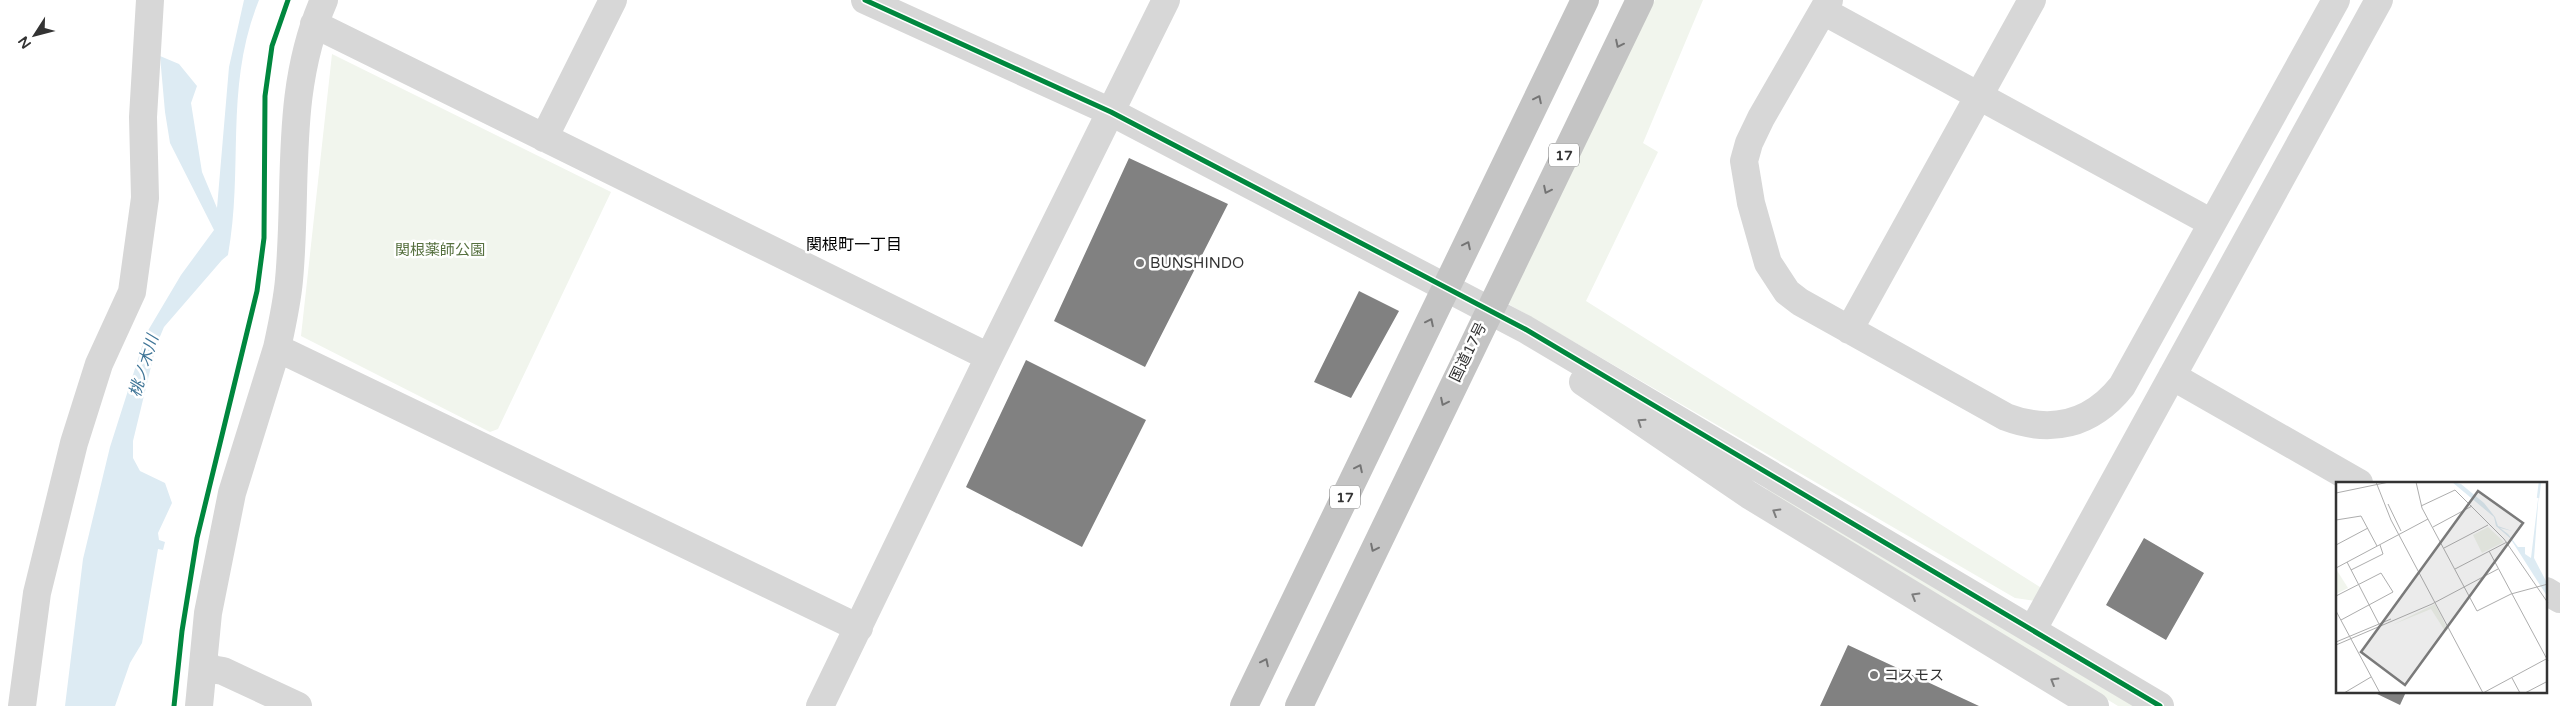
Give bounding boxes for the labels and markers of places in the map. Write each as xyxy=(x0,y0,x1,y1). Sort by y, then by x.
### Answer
place label: BUNSHINDO xyxy=(1150,254,1244,272)
marker: BUNSHINDO xyxy=(1134,257,1146,269)
place label: コスモス xyxy=(1884,666,1944,684)
marker: コスモス xyxy=(1868,669,1880,681)

